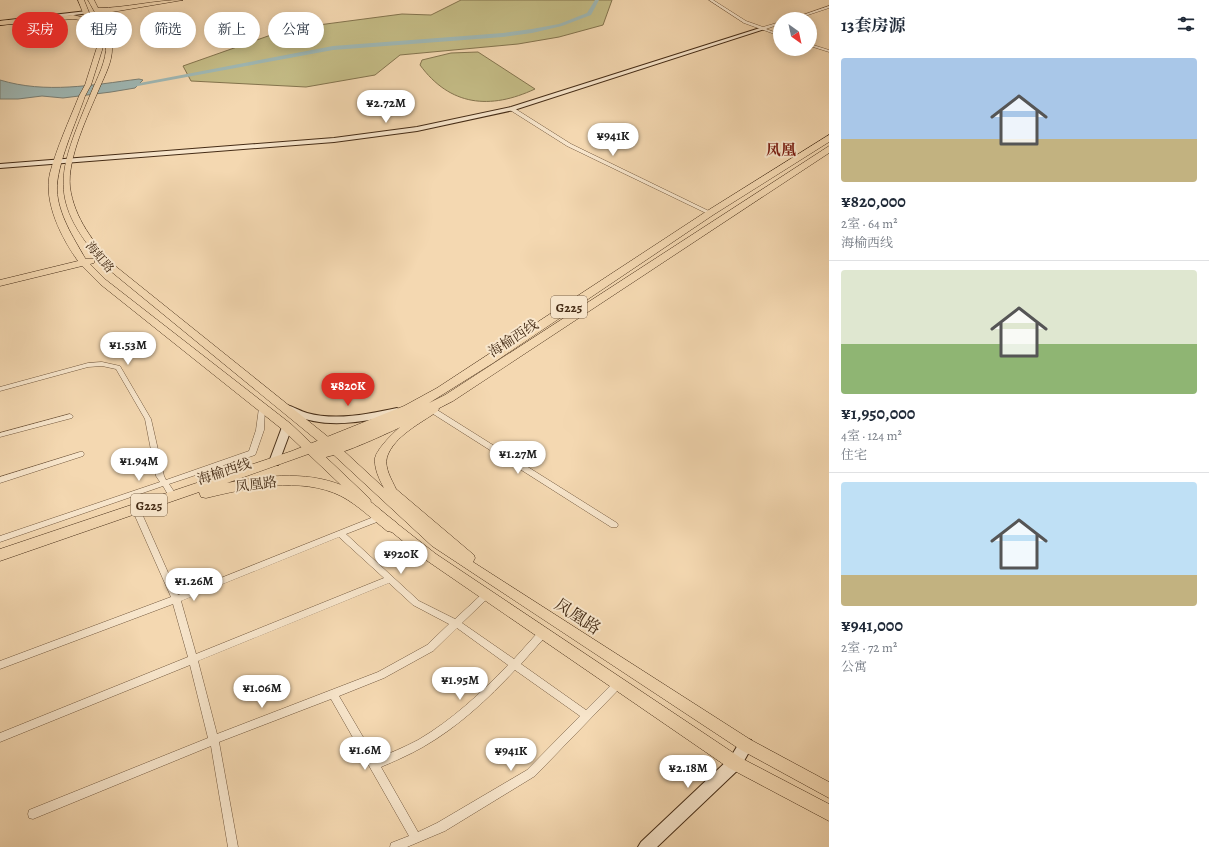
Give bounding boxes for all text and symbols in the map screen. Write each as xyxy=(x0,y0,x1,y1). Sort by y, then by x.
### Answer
chip: 买房 xyxy=(12,12,68,48)
chip: 租房 xyxy=(76,12,132,48)
chip: 筛选 xyxy=(140,12,196,48)
chip: 新上 xyxy=(204,12,260,48)
chip: 公寓 xyxy=(268,12,324,48)
north arrow xyxy=(773,12,817,56)
map controls xyxy=(773,12,817,56)
icon: filters xyxy=(1175,13,1197,35)
text: 13套房源 xyxy=(841,14,905,37)
icon: home xyxy=(983,84,1055,156)
pin: ¥2.72M xyxy=(353,90,419,124)
text: ¥2.72M xyxy=(366,94,406,111)
pin: ¥941K xyxy=(585,123,641,157)
text: ¥941K xyxy=(597,127,629,144)
district label: 凤凰 xyxy=(766,140,796,160)
text: ¥820,000 xyxy=(841,190,906,213)
text: 2室 · 64 m² xyxy=(841,215,897,232)
text: 海榆西线 xyxy=(841,234,893,251)
street label: 海虹路 xyxy=(82,238,118,276)
road number: G225 xyxy=(551,296,587,318)
icon: home xyxy=(983,296,1055,368)
street label: 海榆西线 xyxy=(485,315,542,362)
pin: ¥1.53M xyxy=(95,332,161,366)
text: ¥1.53M xyxy=(109,336,147,353)
pin: ¥820K xyxy=(320,373,376,407)
text: ¥820K xyxy=(330,377,366,394)
text: ¥1,950,000 xyxy=(841,402,915,425)
text: 4室 · 124 m² xyxy=(841,427,902,444)
pin: ¥1.27M xyxy=(485,441,551,475)
text: ¥1.27M xyxy=(499,445,537,462)
text: 住宅 xyxy=(841,446,867,463)
pin: ¥1.94M xyxy=(106,448,172,482)
text: ¥1.94M xyxy=(120,452,158,469)
street label: 海榆西线 xyxy=(195,454,254,489)
street label: 凤凰路 xyxy=(234,473,278,496)
road number: G225 xyxy=(131,494,167,516)
icon: home xyxy=(983,508,1055,580)
pin: ¥920K xyxy=(373,541,429,575)
text: ¥920K xyxy=(384,545,418,562)
pin: ¥1.26M xyxy=(161,568,227,602)
text: ¥1.26M xyxy=(175,572,213,589)
street label: 凤凰路 xyxy=(550,593,605,640)
text: ¥941,000 xyxy=(841,614,903,637)
text: 2室 · 72 m² xyxy=(841,639,897,656)
text: 公寓 xyxy=(841,658,867,675)
pin: ¥1.95M xyxy=(427,667,493,701)
text: ¥1.95M xyxy=(441,671,479,688)
pin: ¥1.06M xyxy=(229,675,295,709)
text: ¥1.06M xyxy=(242,679,282,696)
pin: ¥1.6M xyxy=(337,737,393,771)
pin: ¥941K xyxy=(483,738,539,772)
text: ¥1.6M xyxy=(349,741,381,758)
text: ¥941K xyxy=(495,742,527,759)
pin: ¥2.18M xyxy=(655,755,721,789)
text: ¥2.18M xyxy=(668,759,708,776)

